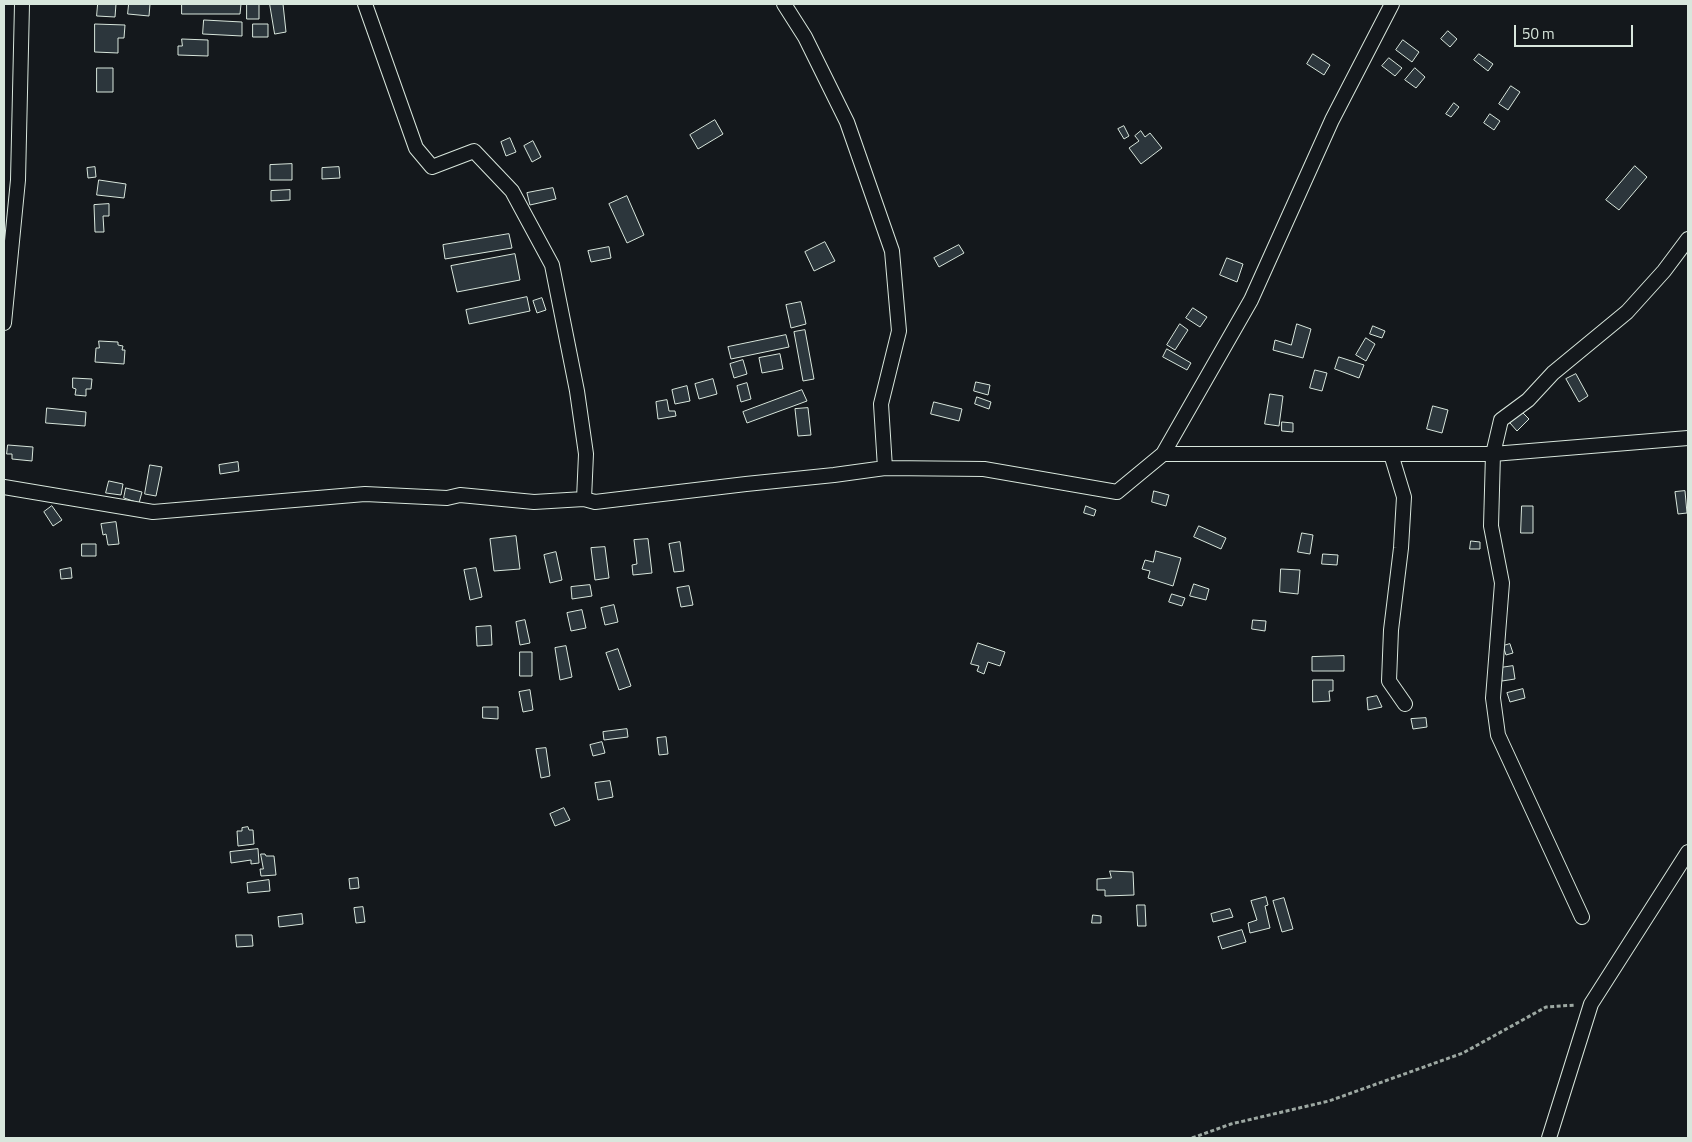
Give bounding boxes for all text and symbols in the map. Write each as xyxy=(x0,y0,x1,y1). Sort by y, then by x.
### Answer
scale bar xyxy=(1517,15,1636,47)
text: 50 m xyxy=(1522,22,1555,45)

